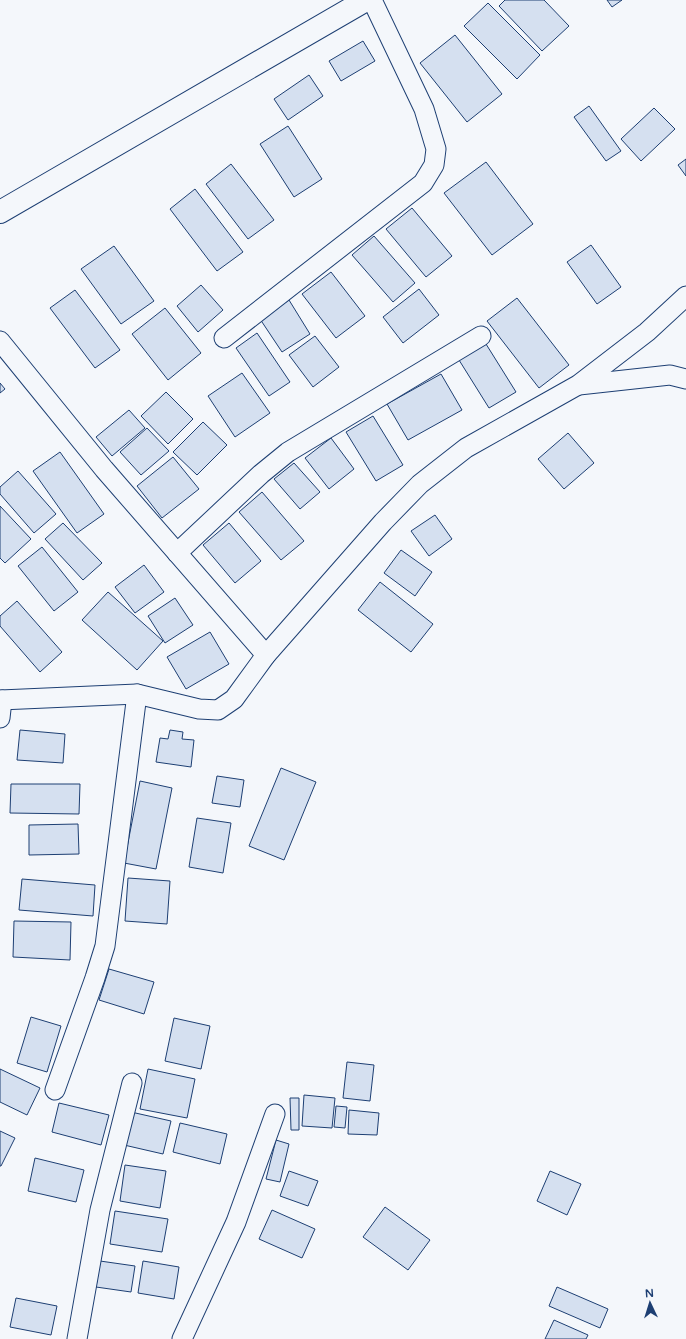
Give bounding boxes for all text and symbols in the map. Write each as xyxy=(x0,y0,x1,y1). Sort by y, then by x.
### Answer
north arrow xyxy=(630,1283,670,1323)
text: N xyxy=(644,1287,654,1300)

